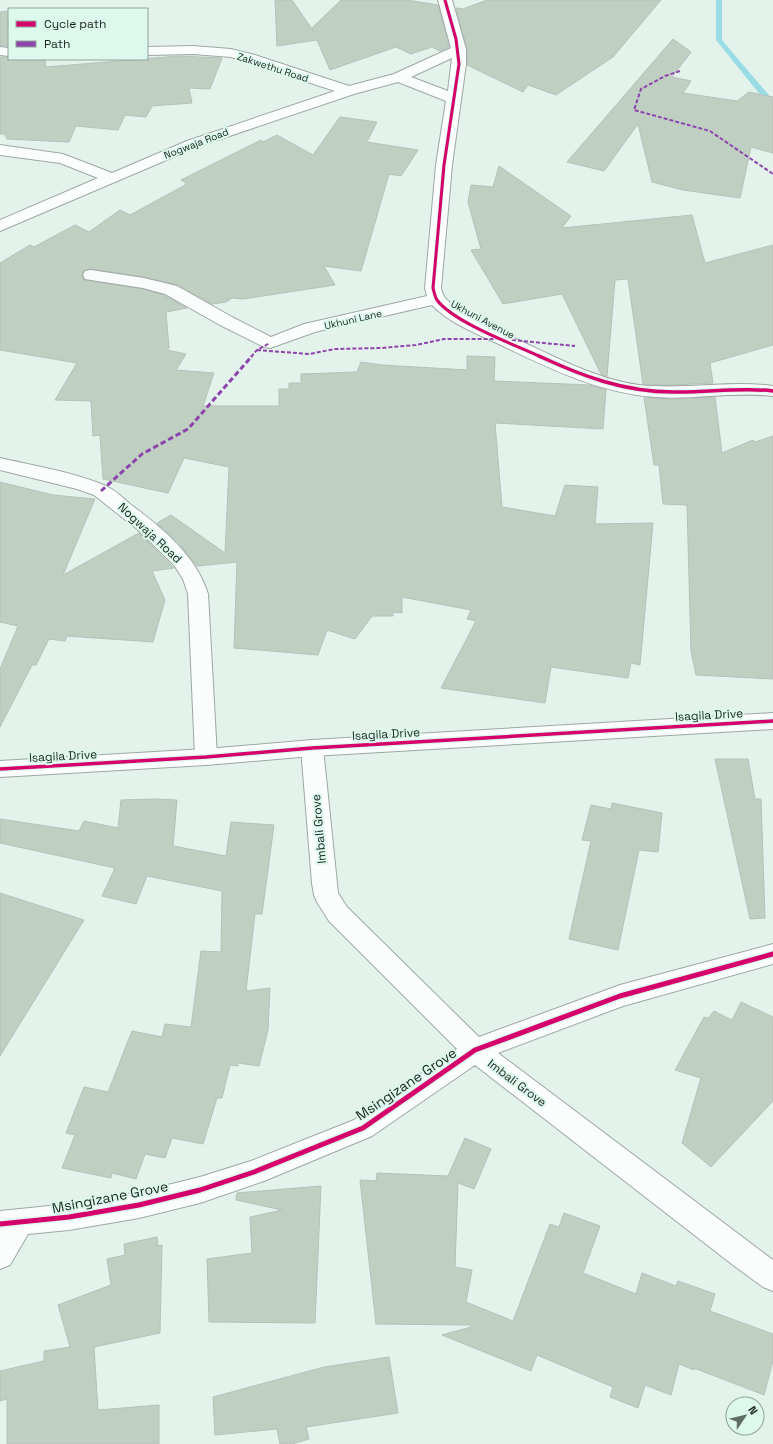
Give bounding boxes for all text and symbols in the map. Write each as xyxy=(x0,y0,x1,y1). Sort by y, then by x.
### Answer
legend xyxy=(8,8,148,60)
text: Cycle path xyxy=(44,16,106,32)
text: Path xyxy=(44,36,70,52)
street label: Zakwethu Road xyxy=(235,50,310,85)
street label: Nogwaja Road xyxy=(162,125,230,162)
street label: Ukhuni Avenue xyxy=(449,297,517,342)
street label: Ukhuni Lane xyxy=(323,307,383,332)
street label: Nogwaja Road xyxy=(115,499,185,567)
street label: Isagila Drive xyxy=(674,705,744,725)
street label: Isagila Drive xyxy=(351,724,421,744)
street label: Isagila Drive xyxy=(28,746,98,766)
street label: Imbali Grove xyxy=(308,794,330,864)
street label: Msingizane Grove xyxy=(352,1044,460,1124)
street label: Imbali Grove xyxy=(484,1056,550,1110)
street label: Msingizane Grove xyxy=(50,1177,170,1217)
north arrow xyxy=(725,1396,765,1436)
text: N xyxy=(745,1403,761,1417)

